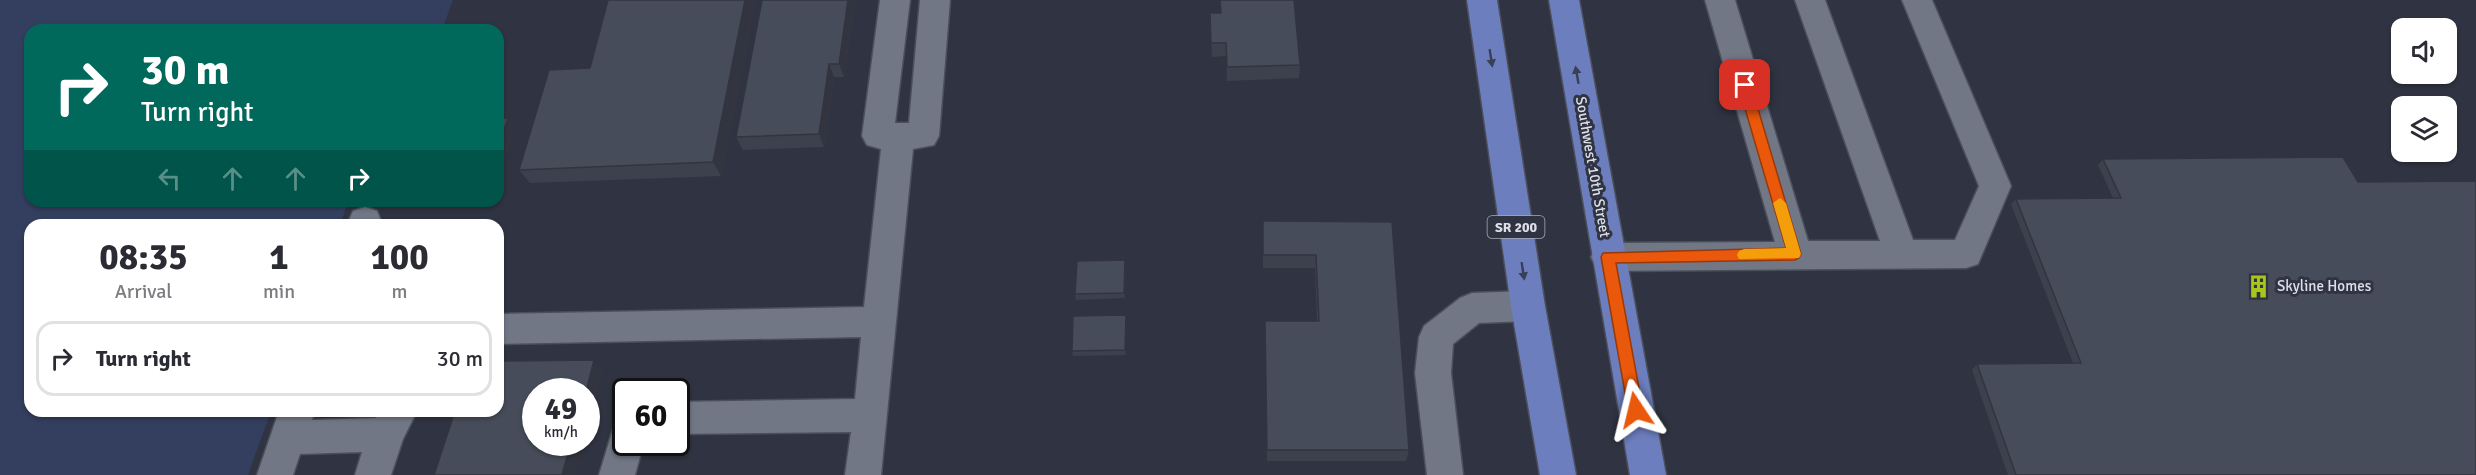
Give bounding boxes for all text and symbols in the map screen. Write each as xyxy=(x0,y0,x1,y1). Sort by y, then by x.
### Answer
map controls xyxy=(2391,18,2457,162)
button: sound xyxy=(2391,18,2457,84)
text: 30 m xyxy=(141,45,230,96)
icon: right xyxy=(42,48,120,126)
one-way arrow xyxy=(1486,48,1495,67)
pin xyxy=(1719,59,1770,110)
one-way arrow xyxy=(1572,66,1581,85)
icon: arrive xyxy=(1728,68,1761,101)
street label: Southwest 10th Street xyxy=(1572,95,1614,239)
text: Turn right xyxy=(141,96,254,129)
button: layers xyxy=(2391,96,2457,162)
icon: left xyxy=(153,162,186,195)
icon: ahead xyxy=(216,162,249,195)
icon: ahead xyxy=(279,162,312,195)
icon: right xyxy=(342,162,375,195)
road number: SR 200 xyxy=(1488,216,1544,238)
text: 08:35 xyxy=(99,235,188,280)
text: 1 xyxy=(269,235,289,280)
text: 100 xyxy=(370,235,429,280)
one-way arrow xyxy=(1519,262,1528,281)
building icon: Skyline Homes xyxy=(2246,273,2272,299)
place label: Skyline Homes xyxy=(2277,277,2372,295)
text: Arrival xyxy=(115,279,172,304)
text: min xyxy=(263,279,295,304)
text: m xyxy=(392,279,408,304)
icon: right xyxy=(45,342,78,375)
text: Turn right xyxy=(96,345,191,372)
text: 30 m xyxy=(437,345,483,372)
speed limit sign: 60 xyxy=(612,378,690,456)
position arrow xyxy=(1604,378,1668,442)
text: 49 xyxy=(545,391,577,428)
text: km/h xyxy=(544,423,578,441)

